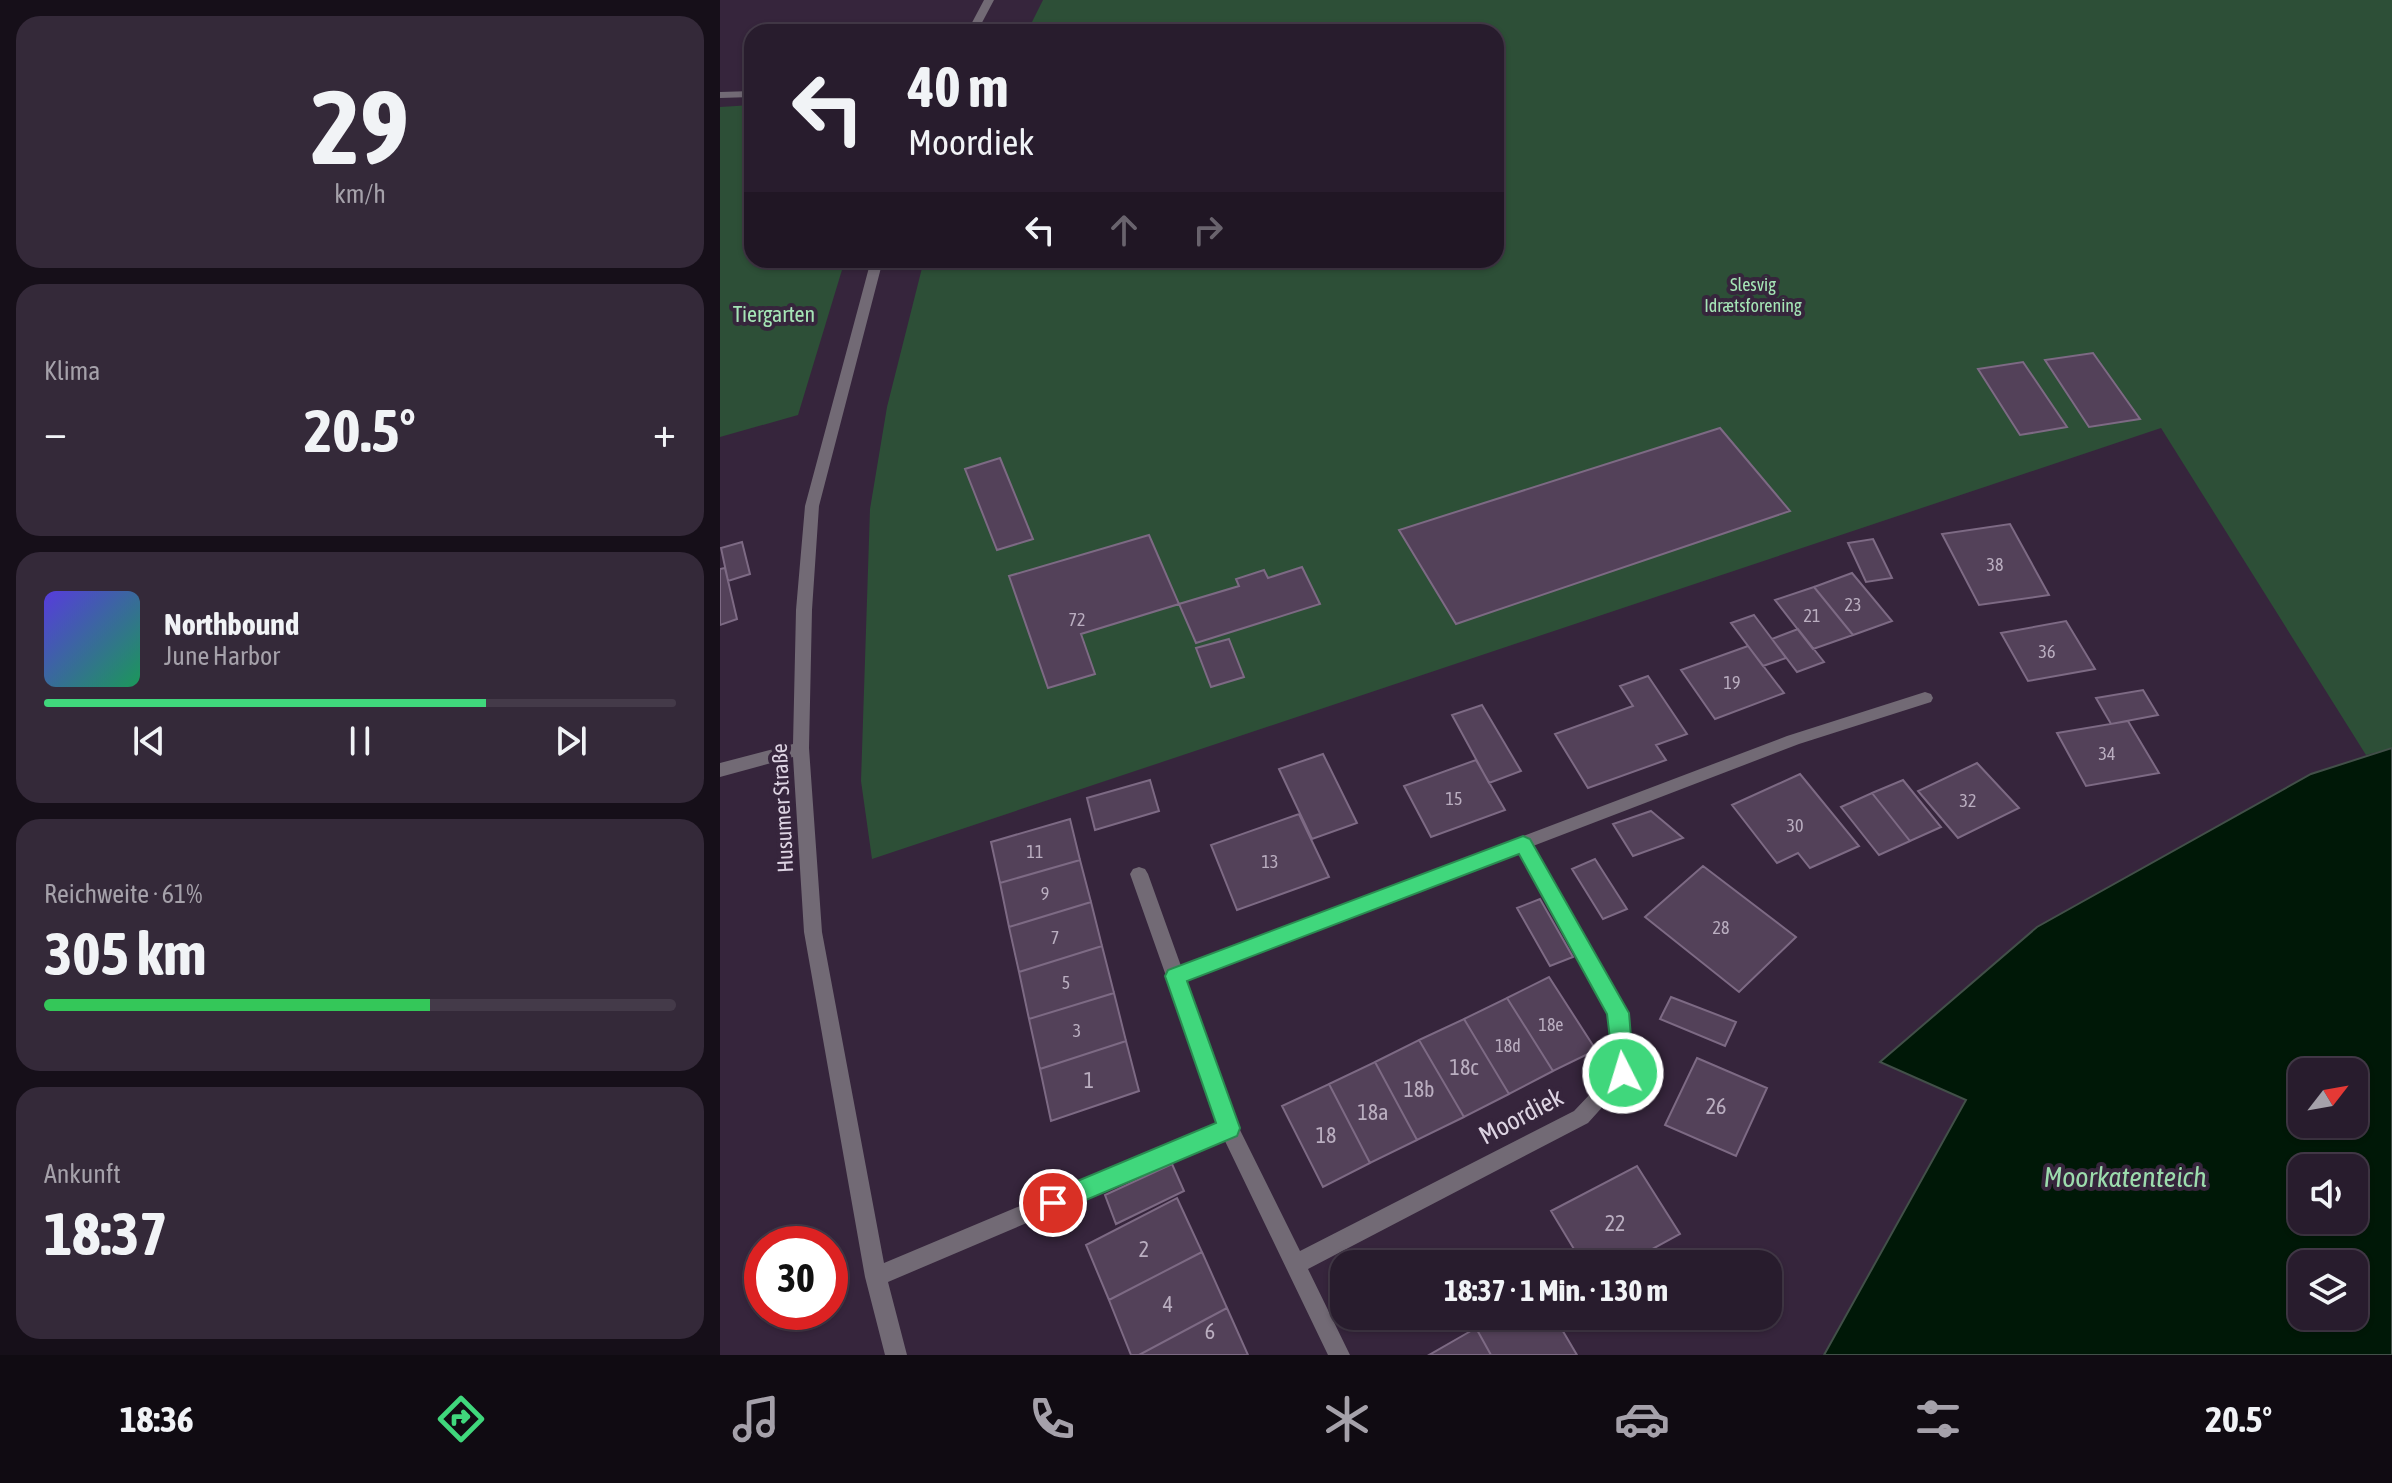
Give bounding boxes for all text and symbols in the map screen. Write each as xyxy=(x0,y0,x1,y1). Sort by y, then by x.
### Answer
text: 40 m xyxy=(908,55,1009,119)
icon: left xyxy=(776,56,880,160)
text: 29 xyxy=(311,67,409,186)
text: Moordiek xyxy=(908,121,1034,163)
text: km/h xyxy=(334,179,386,209)
icon: left xyxy=(1018,208,1062,252)
icon: ahead xyxy=(1102,208,1146,252)
icon: right xyxy=(1186,208,1230,252)
park label: Slesvig Idrætsforening xyxy=(1704,274,1802,316)
park label: Tiergarten xyxy=(733,301,815,327)
text: Klima xyxy=(44,356,100,386)
text: 20.5° xyxy=(304,396,416,465)
text: − xyxy=(44,406,67,456)
text: + xyxy=(653,406,676,456)
house number: 38 xyxy=(1987,554,2003,575)
house number: 23 xyxy=(1845,594,1861,615)
house number: 21 xyxy=(1804,605,1820,626)
text: Northbound xyxy=(164,607,299,641)
house number: 72 xyxy=(1069,609,1085,630)
text: June Harbor xyxy=(164,641,280,671)
house number: 36 xyxy=(2039,641,2055,662)
house number: 19 xyxy=(1724,672,1740,693)
icon: previous xyxy=(127,719,171,763)
icon: pause xyxy=(338,719,382,763)
icon: next xyxy=(549,719,593,763)
street label: Husumer Straße xyxy=(766,743,798,873)
house number: 34 xyxy=(2099,743,2115,764)
house number: 15 xyxy=(1446,788,1462,809)
house number: 32 xyxy=(1960,790,1976,811)
house number: 30 xyxy=(1787,815,1803,836)
house number: 11 xyxy=(1027,841,1043,862)
house number: 13 xyxy=(1262,851,1278,872)
text: Reichweite · 61% xyxy=(44,879,202,909)
house number: 9 xyxy=(1041,883,1049,904)
house number: 28 xyxy=(1713,917,1729,938)
text: 305 km xyxy=(44,919,206,988)
house number: 7 xyxy=(1051,927,1059,948)
house number: 5 xyxy=(1062,972,1070,993)
house number: 18e xyxy=(1538,1014,1564,1035)
house number: 3 xyxy=(1073,1020,1081,1041)
position arrow xyxy=(1581,1031,1665,1115)
house number: 18d xyxy=(1495,1035,1521,1056)
house number: 18c xyxy=(1450,1054,1479,1080)
north arrow xyxy=(2288,1058,2368,1138)
map controls xyxy=(2288,1058,2368,1330)
house number: 1 xyxy=(1084,1067,1094,1093)
house number: 18b xyxy=(1403,1076,1435,1102)
street label: Moordiek xyxy=(1474,1081,1568,1151)
house number: 26 xyxy=(1706,1093,1726,1119)
house number: 18a xyxy=(1358,1099,1388,1125)
house number: 18 xyxy=(1316,1122,1336,1148)
button: sound xyxy=(2288,1154,2368,1234)
text: Ankunft xyxy=(44,1159,121,1189)
water label: Moorkatenteich xyxy=(2043,1161,2207,1193)
pin xyxy=(1019,1169,1087,1237)
icon: arrive xyxy=(1031,1181,1075,1225)
text: 18:37 xyxy=(44,1199,167,1268)
house number: 22 xyxy=(1605,1210,1625,1236)
speed limit sign: 30 xyxy=(744,1226,848,1330)
house number: 2 xyxy=(1139,1236,1149,1262)
button: layers xyxy=(2288,1250,2368,1330)
text: 18:37 · 1 Min. · 130 m xyxy=(1444,1273,1668,1307)
house number: 4 xyxy=(1163,1291,1173,1317)
house number: 6 xyxy=(1205,1318,1215,1344)
icon: directions xyxy=(433,1391,489,1447)
icon: music xyxy=(728,1391,784,1447)
icon: phone xyxy=(1024,1391,1080,1447)
icon: climate xyxy=(1319,1391,1375,1447)
icon: car xyxy=(1614,1391,1670,1447)
icon: filters xyxy=(1910,1391,1966,1447)
text: 18:36 xyxy=(120,1398,194,1440)
text: 20.5° xyxy=(2205,1398,2272,1440)

